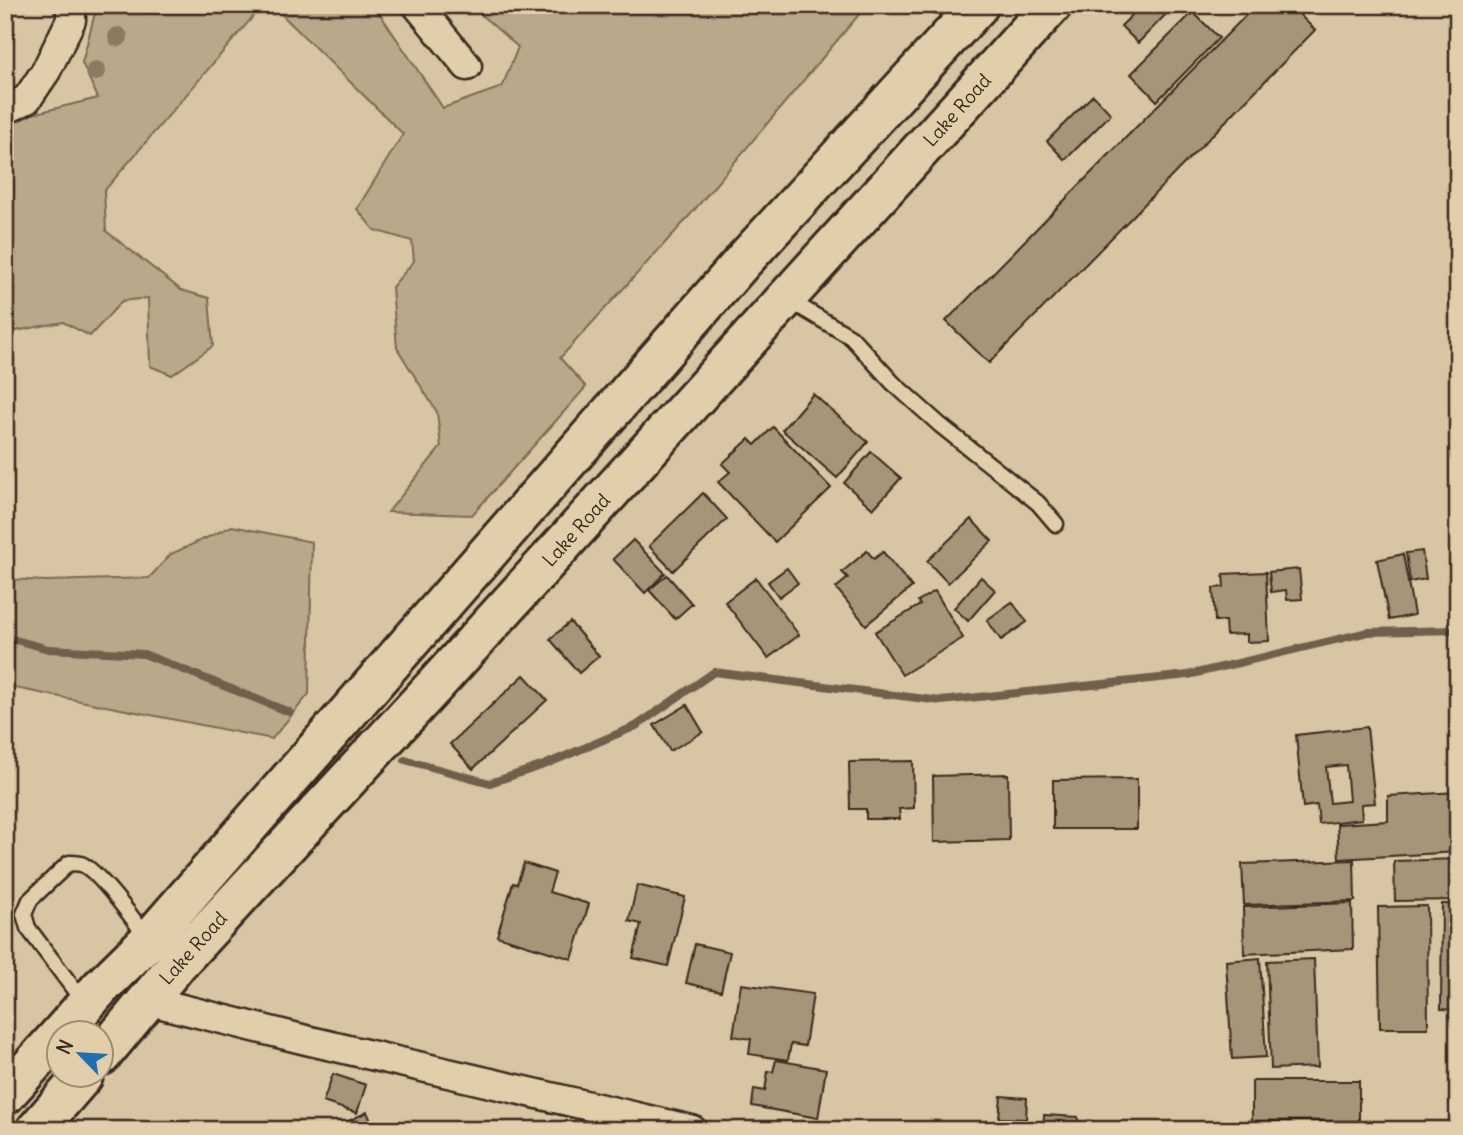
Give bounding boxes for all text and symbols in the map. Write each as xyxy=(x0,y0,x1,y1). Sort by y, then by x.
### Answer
street label: Lake Road xyxy=(918,69,996,151)
street label: Lake Road xyxy=(537,489,615,571)
street label: Lake Road xyxy=(154,907,232,989)
north arrow xyxy=(46,1020,116,1090)
text: N xyxy=(51,1036,78,1058)

